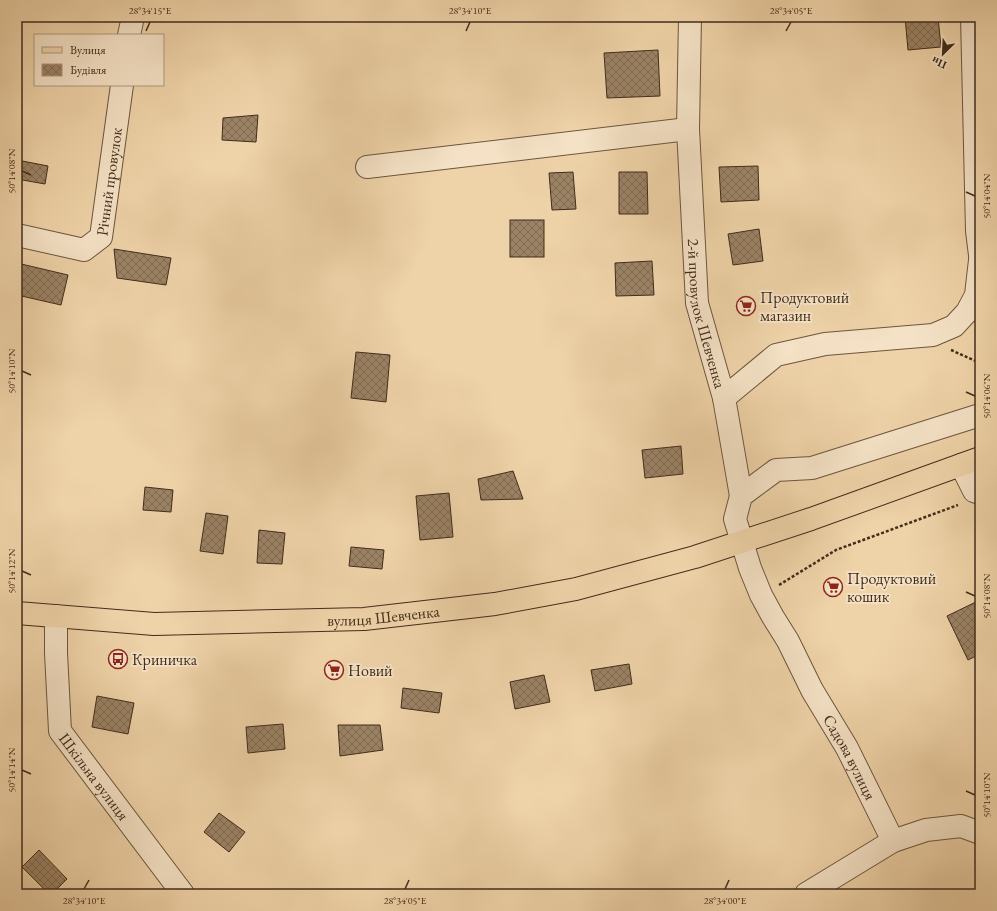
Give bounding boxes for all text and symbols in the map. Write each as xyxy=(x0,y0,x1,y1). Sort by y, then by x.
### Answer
text: 28°34'15"E xyxy=(129,4,172,17)
text: 28°34'10"E xyxy=(449,4,492,17)
text: 28°34'05"E xyxy=(770,4,813,17)
legend xyxy=(34,34,164,86)
north arrow xyxy=(923,34,963,74)
text: Вулиця xyxy=(70,42,106,58)
text: Пн xyxy=(929,53,949,73)
text: Будівля xyxy=(70,62,107,78)
street label: Річний провулок xyxy=(91,126,127,237)
text: 50°14'08"N xyxy=(5,148,18,193)
text: 50°14'04"N xyxy=(980,173,993,218)
street label: 2-й провулок Шевченка xyxy=(683,238,731,391)
place label: Продуктовий магазин xyxy=(760,287,850,326)
supermarket icon: Продуктовий магазин xyxy=(735,295,757,317)
text: 50°14'10"N xyxy=(5,348,18,393)
text: 50°14'06"N xyxy=(980,373,993,418)
text: 50°14'12"N xyxy=(5,548,18,593)
place label: Продуктовий кошик xyxy=(847,568,937,607)
text: 50°14'08"N xyxy=(980,573,993,618)
supermarket icon: Продуктовий кошик xyxy=(822,576,844,598)
street label: вулиця Шевченка xyxy=(327,600,441,631)
bus stop icon: Криничка xyxy=(107,648,129,670)
place label: Криничка xyxy=(132,649,198,670)
supermarket icon: Новий xyxy=(323,659,345,681)
place label: Новий xyxy=(348,660,393,681)
street label: Садова вулиця xyxy=(818,711,881,803)
street label: Шкільна вулиця xyxy=(54,729,134,825)
text: 50°14'14"N xyxy=(5,747,18,792)
text: 50°14'10"N xyxy=(980,772,993,817)
text: 28°34'10"E xyxy=(63,894,106,907)
text: 28°34'05"E xyxy=(384,894,427,907)
text: 28°34'00"E xyxy=(704,894,747,907)

